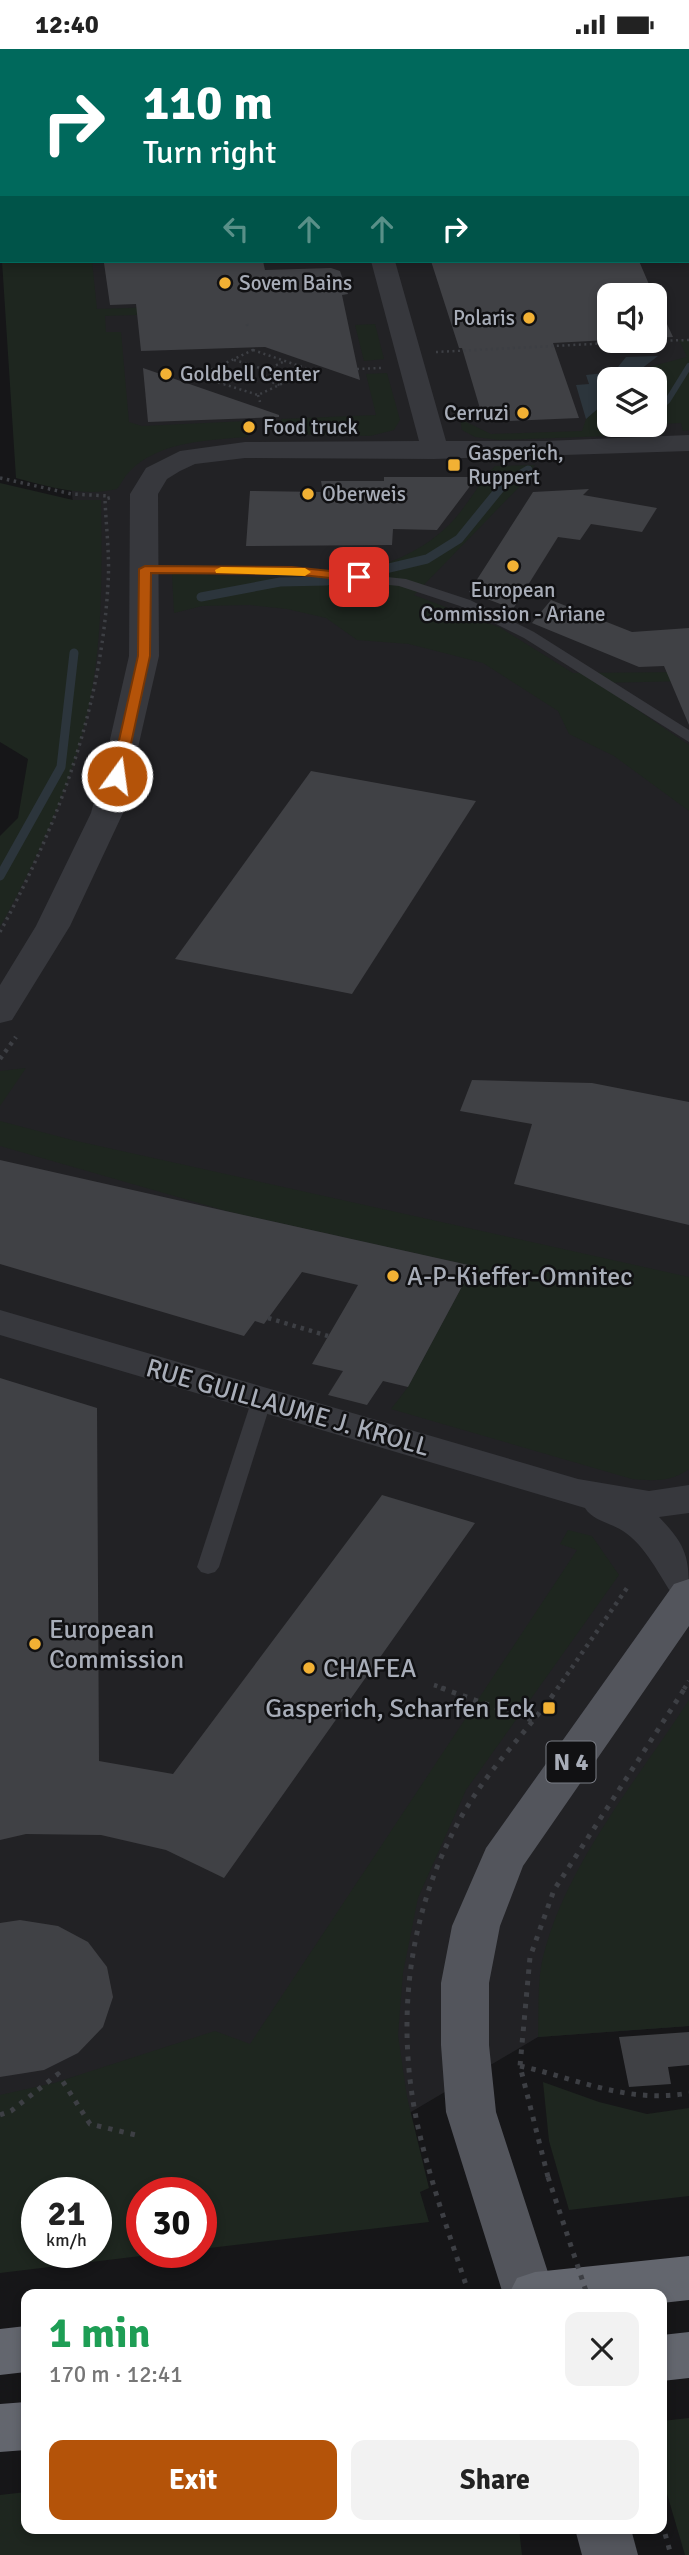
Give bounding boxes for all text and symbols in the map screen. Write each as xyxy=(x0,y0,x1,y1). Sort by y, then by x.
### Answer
text: 12:40 xyxy=(35,9,99,41)
text: 110 m xyxy=(143,73,273,133)
icon: right xyxy=(28,77,119,168)
text: Turn right xyxy=(143,133,276,172)
icon: left xyxy=(217,210,255,248)
icon: ahead xyxy=(290,210,328,248)
icon: ahead xyxy=(363,210,401,248)
icon: right xyxy=(436,210,474,248)
place label: Sovem Bains xyxy=(239,270,352,296)
marker: Sovem Bains xyxy=(217,275,233,291)
map controls xyxy=(597,283,667,437)
button: sound xyxy=(597,283,667,353)
place label: Polaris xyxy=(453,305,515,331)
marker: Polaris xyxy=(521,310,537,326)
place label: Goldbell Center xyxy=(180,361,320,387)
marker: Goldbell Center xyxy=(158,366,174,382)
button: layers xyxy=(597,367,667,437)
place label: Cerruzi xyxy=(444,400,509,426)
marker: Cerruzi xyxy=(515,405,531,421)
place label: Food truck xyxy=(263,414,358,440)
marker: Food truck xyxy=(241,419,257,435)
place label: Gasperich, Ruppert xyxy=(468,440,564,490)
marker: Gasperich, Ruppert xyxy=(446,457,462,473)
place label: Oberweis xyxy=(322,481,406,507)
marker: Oberweis xyxy=(300,486,316,502)
pin xyxy=(329,547,389,607)
icon: arrive xyxy=(340,558,378,596)
marker: European Commission - Ariane xyxy=(505,558,521,574)
place label: European Commission - Ariane xyxy=(421,577,605,627)
position arrow xyxy=(80,739,154,813)
place label: A-P-Kieffer-Omnitec xyxy=(407,1261,633,1293)
marker: A-P-Kieffer-Omnitec xyxy=(385,1268,401,1284)
street label: RUE GUILLAUME J. KROLL xyxy=(142,1352,433,1464)
place label: European Commission xyxy=(49,1614,184,1676)
marker: European Commission xyxy=(27,1636,43,1652)
place label: CHAFEA xyxy=(323,1653,416,1685)
marker: CHAFEA xyxy=(301,1660,317,1676)
place label: Gasperich, Scharfen Eck xyxy=(265,1693,535,1725)
marker: Gasperich, Scharfen Eck xyxy=(541,1700,557,1716)
road number: N 4 xyxy=(546,1742,596,1783)
speed limit sign: 30 xyxy=(126,2177,217,2268)
text: 21 xyxy=(48,2192,85,2235)
text: km/h xyxy=(46,2229,87,2251)
text: 1 min xyxy=(49,2308,150,2359)
button: close xyxy=(565,2312,639,2386)
text: 170 m · 12:41 xyxy=(49,2360,183,2389)
button: Exit xyxy=(49,2440,337,2520)
button: Share xyxy=(351,2440,639,2520)

